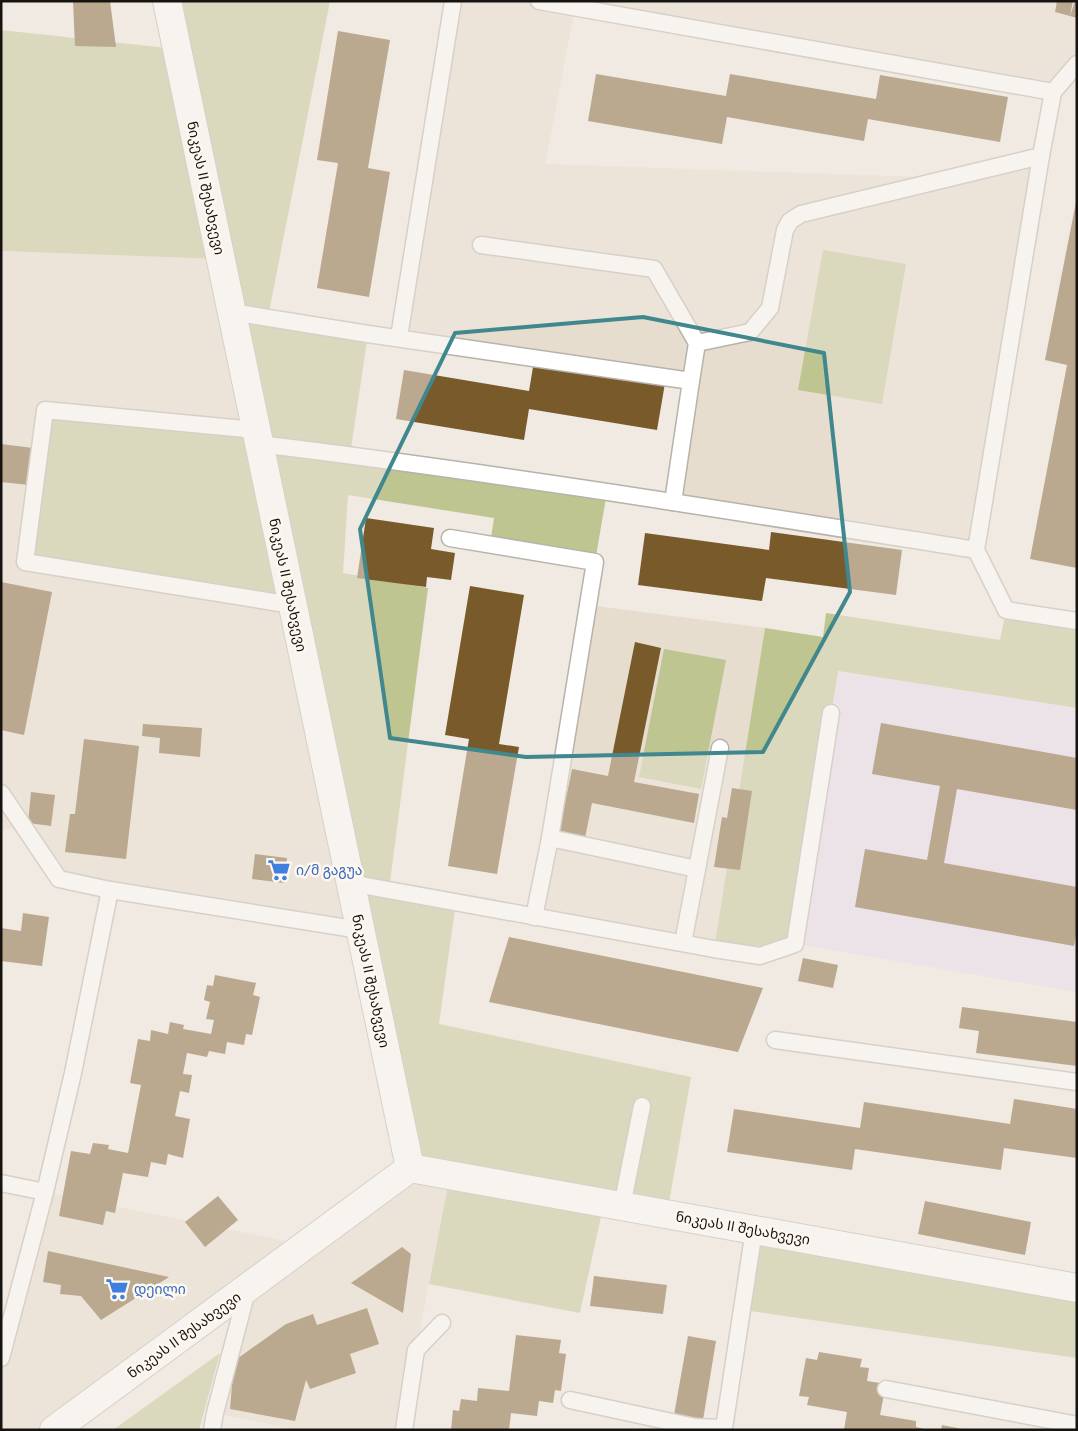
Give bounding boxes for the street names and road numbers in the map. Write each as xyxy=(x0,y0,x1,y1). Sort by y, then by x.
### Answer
street label: ნიკეას II შესახვევი xyxy=(182,120,227,257)
street label: ნიკეას II შესახვევი xyxy=(264,517,309,654)
street label: ნიკეას II შესახვევი xyxy=(347,913,392,1050)
street label: ნიკეას II შესახვევი xyxy=(674,1209,811,1250)
street label: ნიკეას II შესახვევი xyxy=(125,1289,245,1383)

